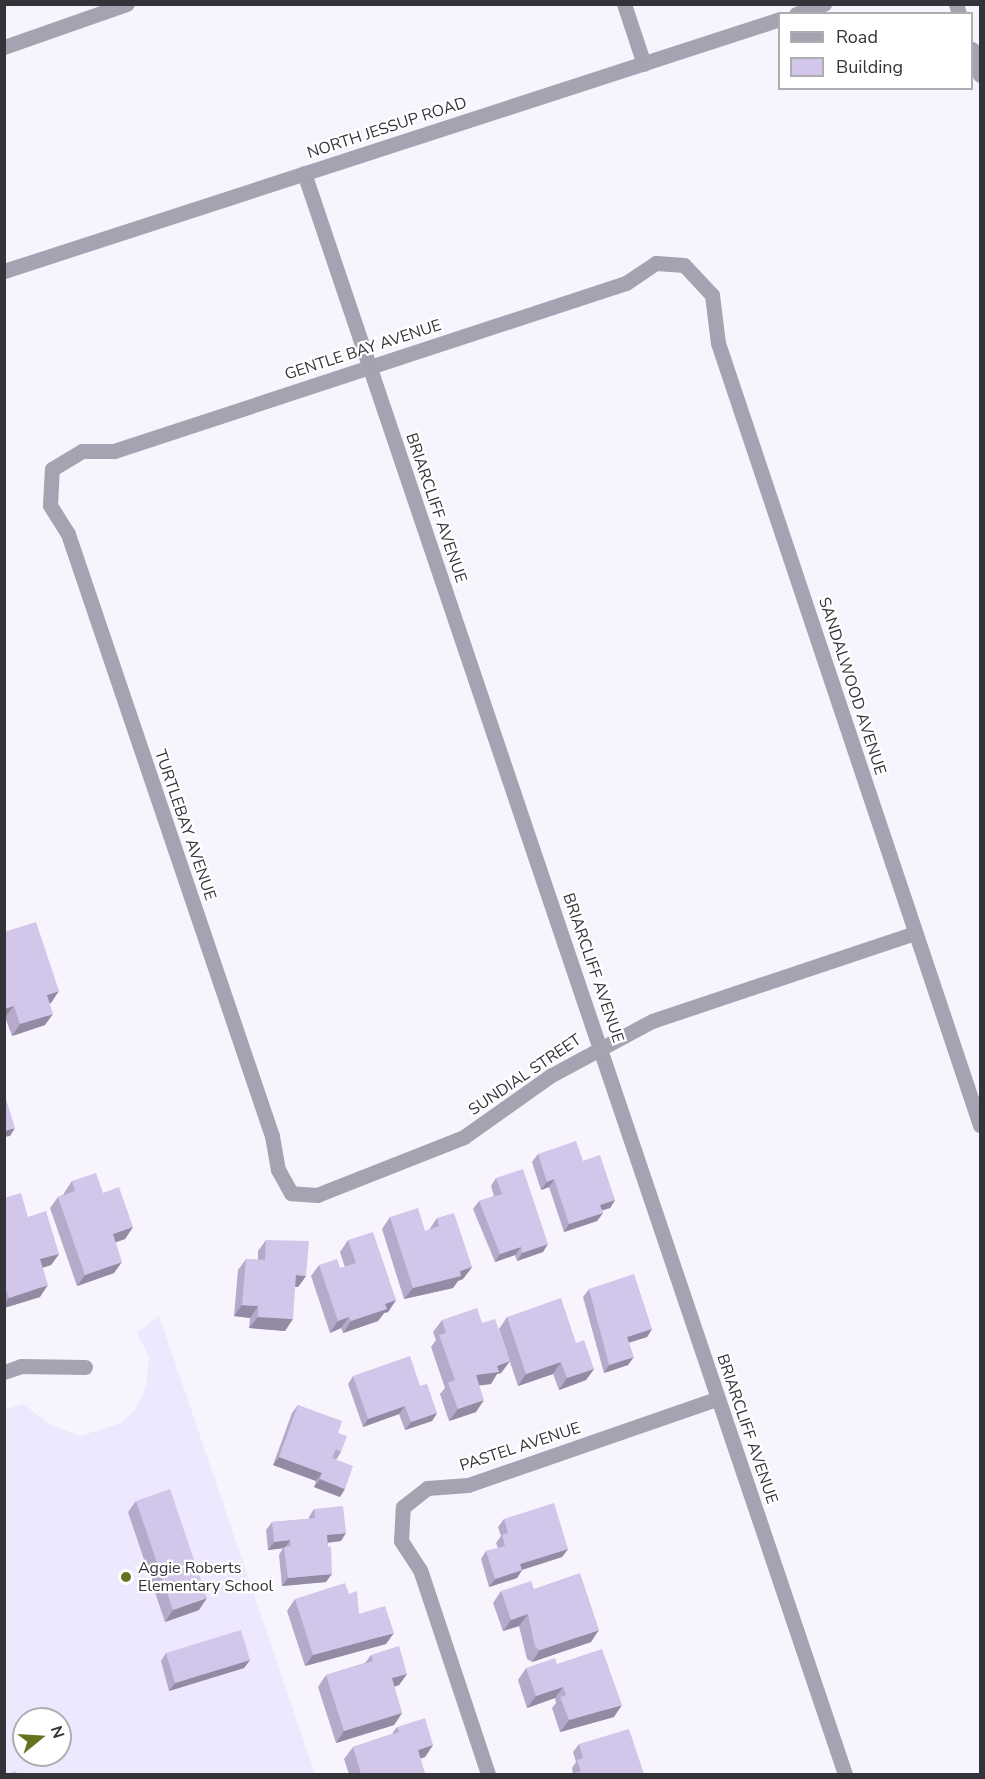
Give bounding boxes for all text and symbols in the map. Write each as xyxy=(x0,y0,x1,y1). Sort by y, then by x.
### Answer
legend xyxy=(778,12,973,90)
text: Road xyxy=(836,25,878,49)
text: Building xyxy=(836,55,903,79)
street label: NORTH JESSUP ROAD xyxy=(305,93,469,163)
street label: GENTLE BAY AVENUE xyxy=(282,316,444,384)
street label: BRIARCLIFF AVENUE xyxy=(401,431,471,585)
street label: SANDALWOOD AVENUE xyxy=(814,595,890,777)
street label: TURTLEBAY AVENUE xyxy=(150,747,220,903)
street label: BRIARCLIFF AVENUE xyxy=(558,891,628,1045)
street label: SUNDIAL STREET xyxy=(465,1030,585,1120)
street label: BRIARCLIFF AVENUE xyxy=(712,1352,782,1506)
street label: PASTEL AVENUE xyxy=(457,1418,583,1476)
place label: Aggie Roberts Elementary School xyxy=(138,1558,273,1596)
marker: Aggie Roberts Elementary School xyxy=(119,1570,133,1584)
north arrow xyxy=(12,1707,72,1767)
text: N xyxy=(45,1723,70,1741)

